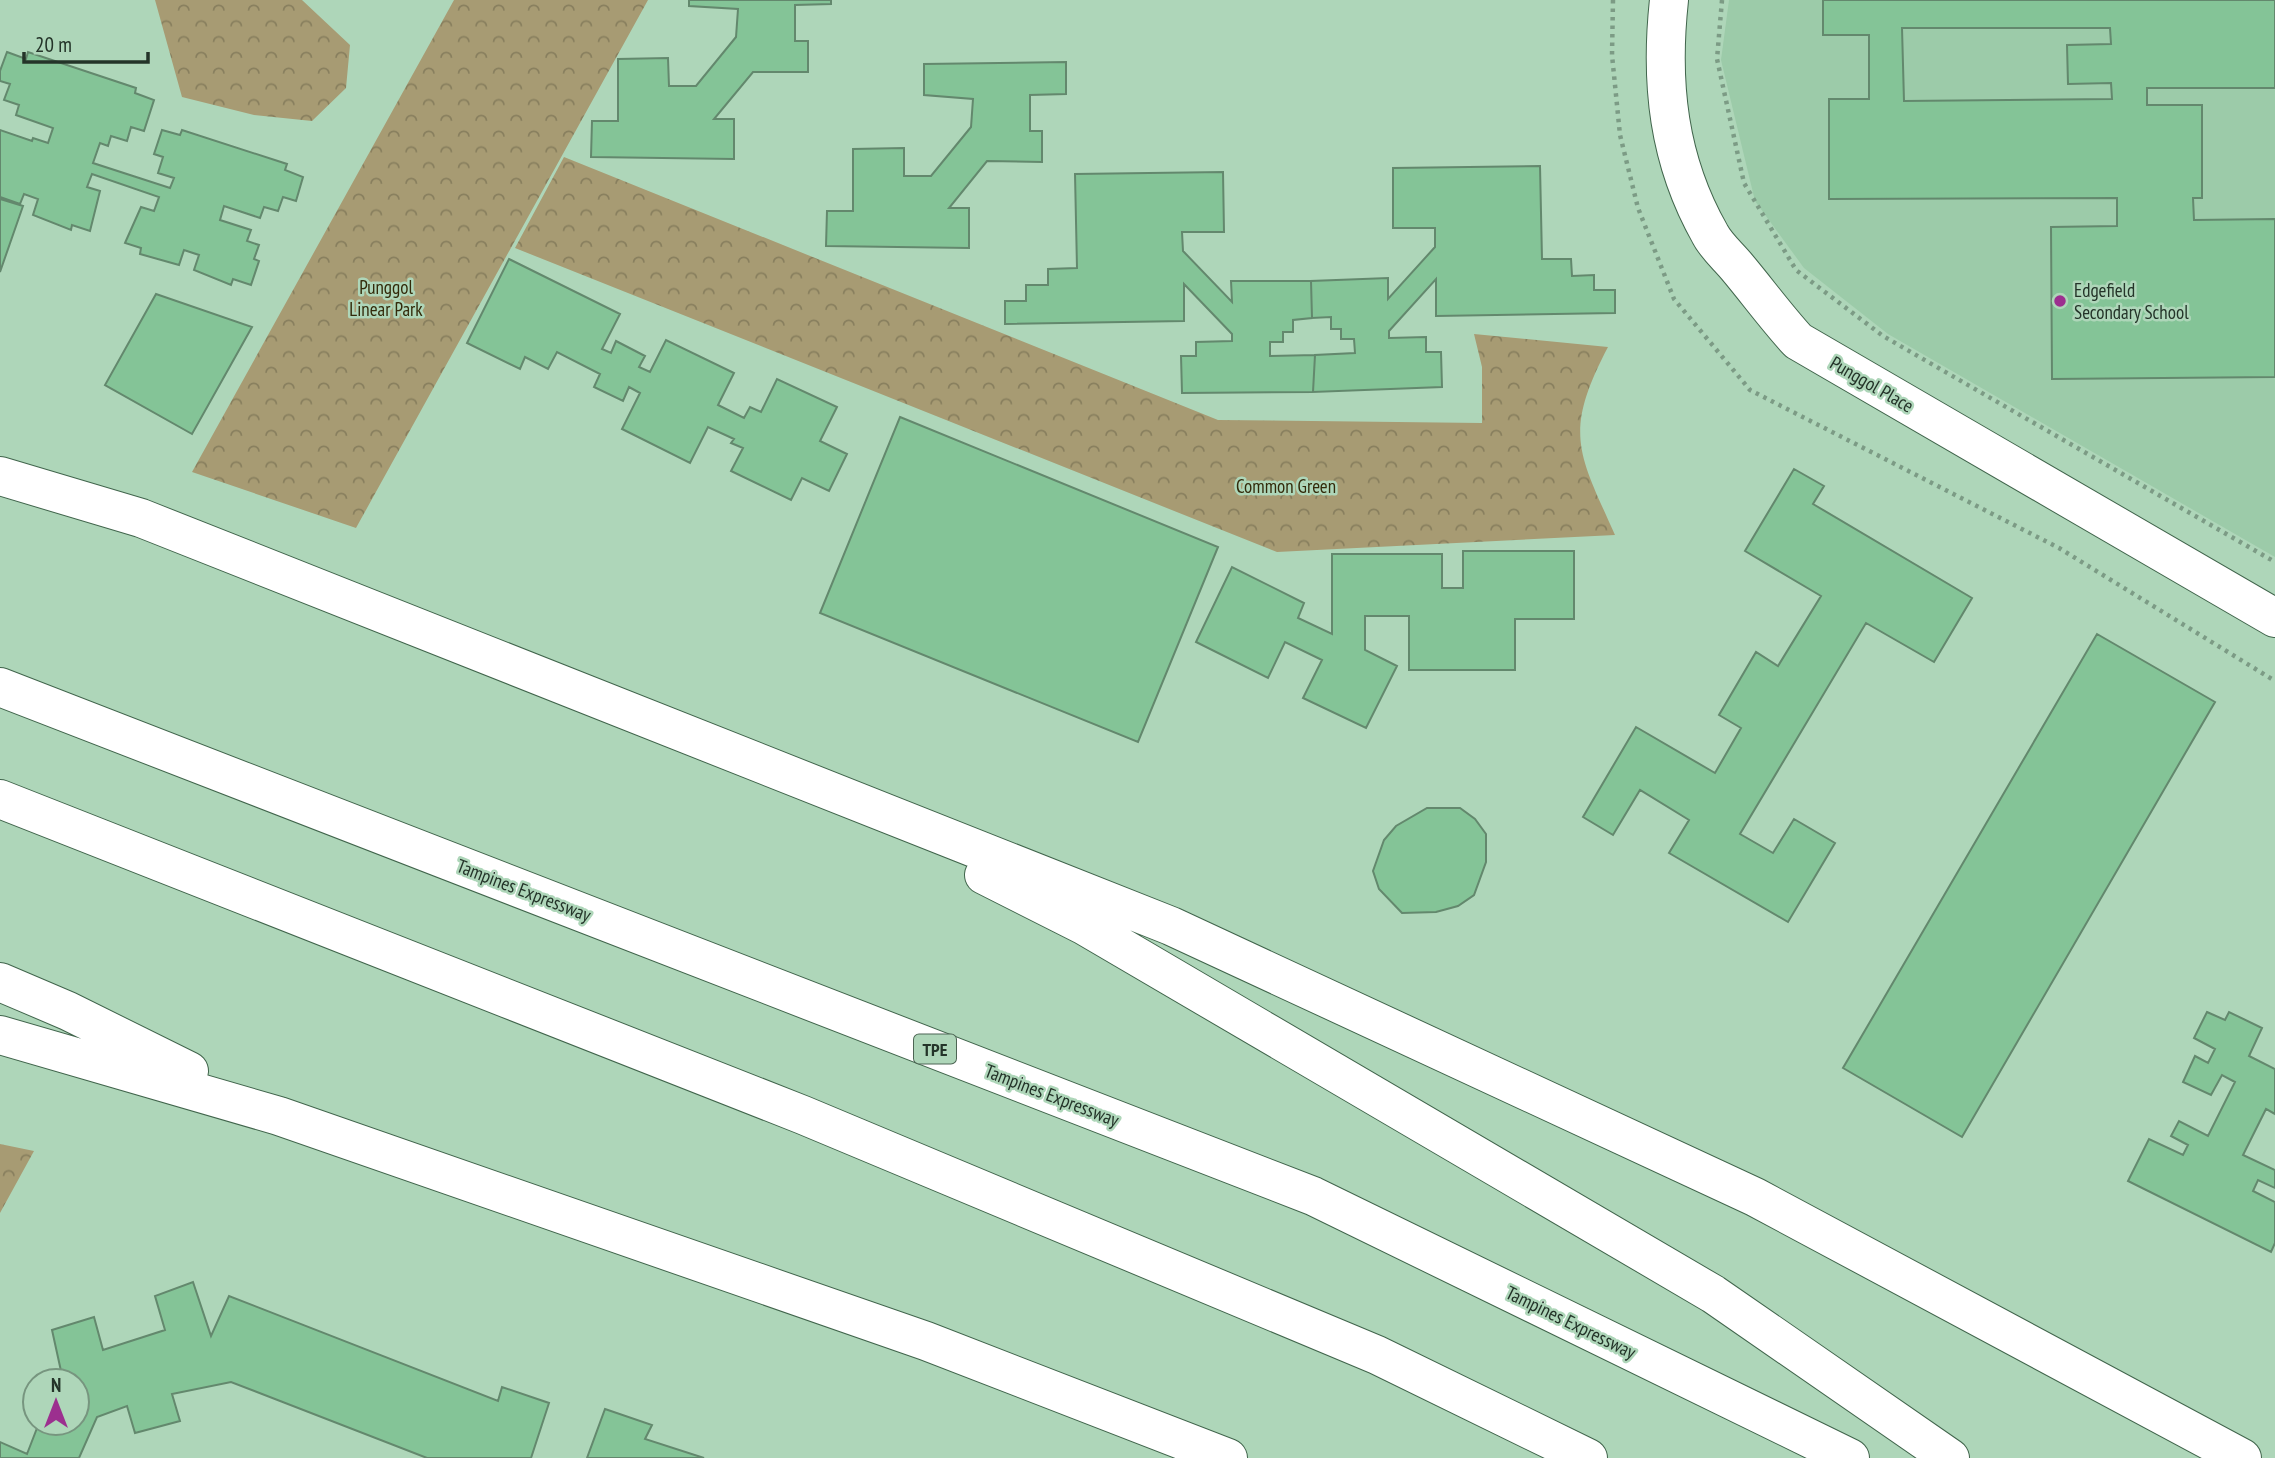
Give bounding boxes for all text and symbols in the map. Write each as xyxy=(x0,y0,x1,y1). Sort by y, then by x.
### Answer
scale bar xyxy=(24,21,149,65)
text: 20 m xyxy=(35,31,72,58)
park label: Punggol Linear Park xyxy=(349,275,423,321)
place label: Edgefield Secondary School xyxy=(2074,278,2189,324)
marker: Edgefield Secondary School xyxy=(2052,293,2068,309)
street label: Punggol Place xyxy=(1826,350,1918,418)
park label: Common Green xyxy=(1236,474,1336,498)
street label: Tampines Expressway xyxy=(453,853,595,927)
road number: TPE xyxy=(914,1034,956,1064)
street label: Tampines Expressway xyxy=(981,1058,1123,1132)
street label: Tampines Expressway xyxy=(1502,1280,1641,1364)
north arrow xyxy=(21,1367,91,1437)
text: N xyxy=(51,1373,61,1397)

